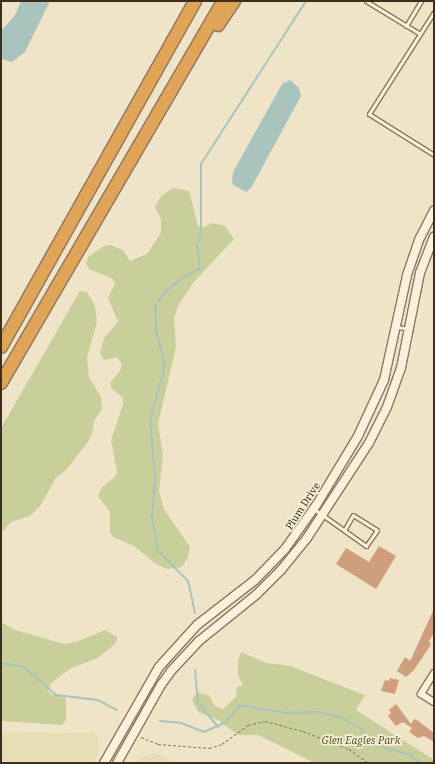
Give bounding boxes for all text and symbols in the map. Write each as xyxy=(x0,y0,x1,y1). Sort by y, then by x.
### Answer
street label: Plum Drive xyxy=(283,480,323,532)
park label: Glen Eagles Park xyxy=(322,735,400,747)

